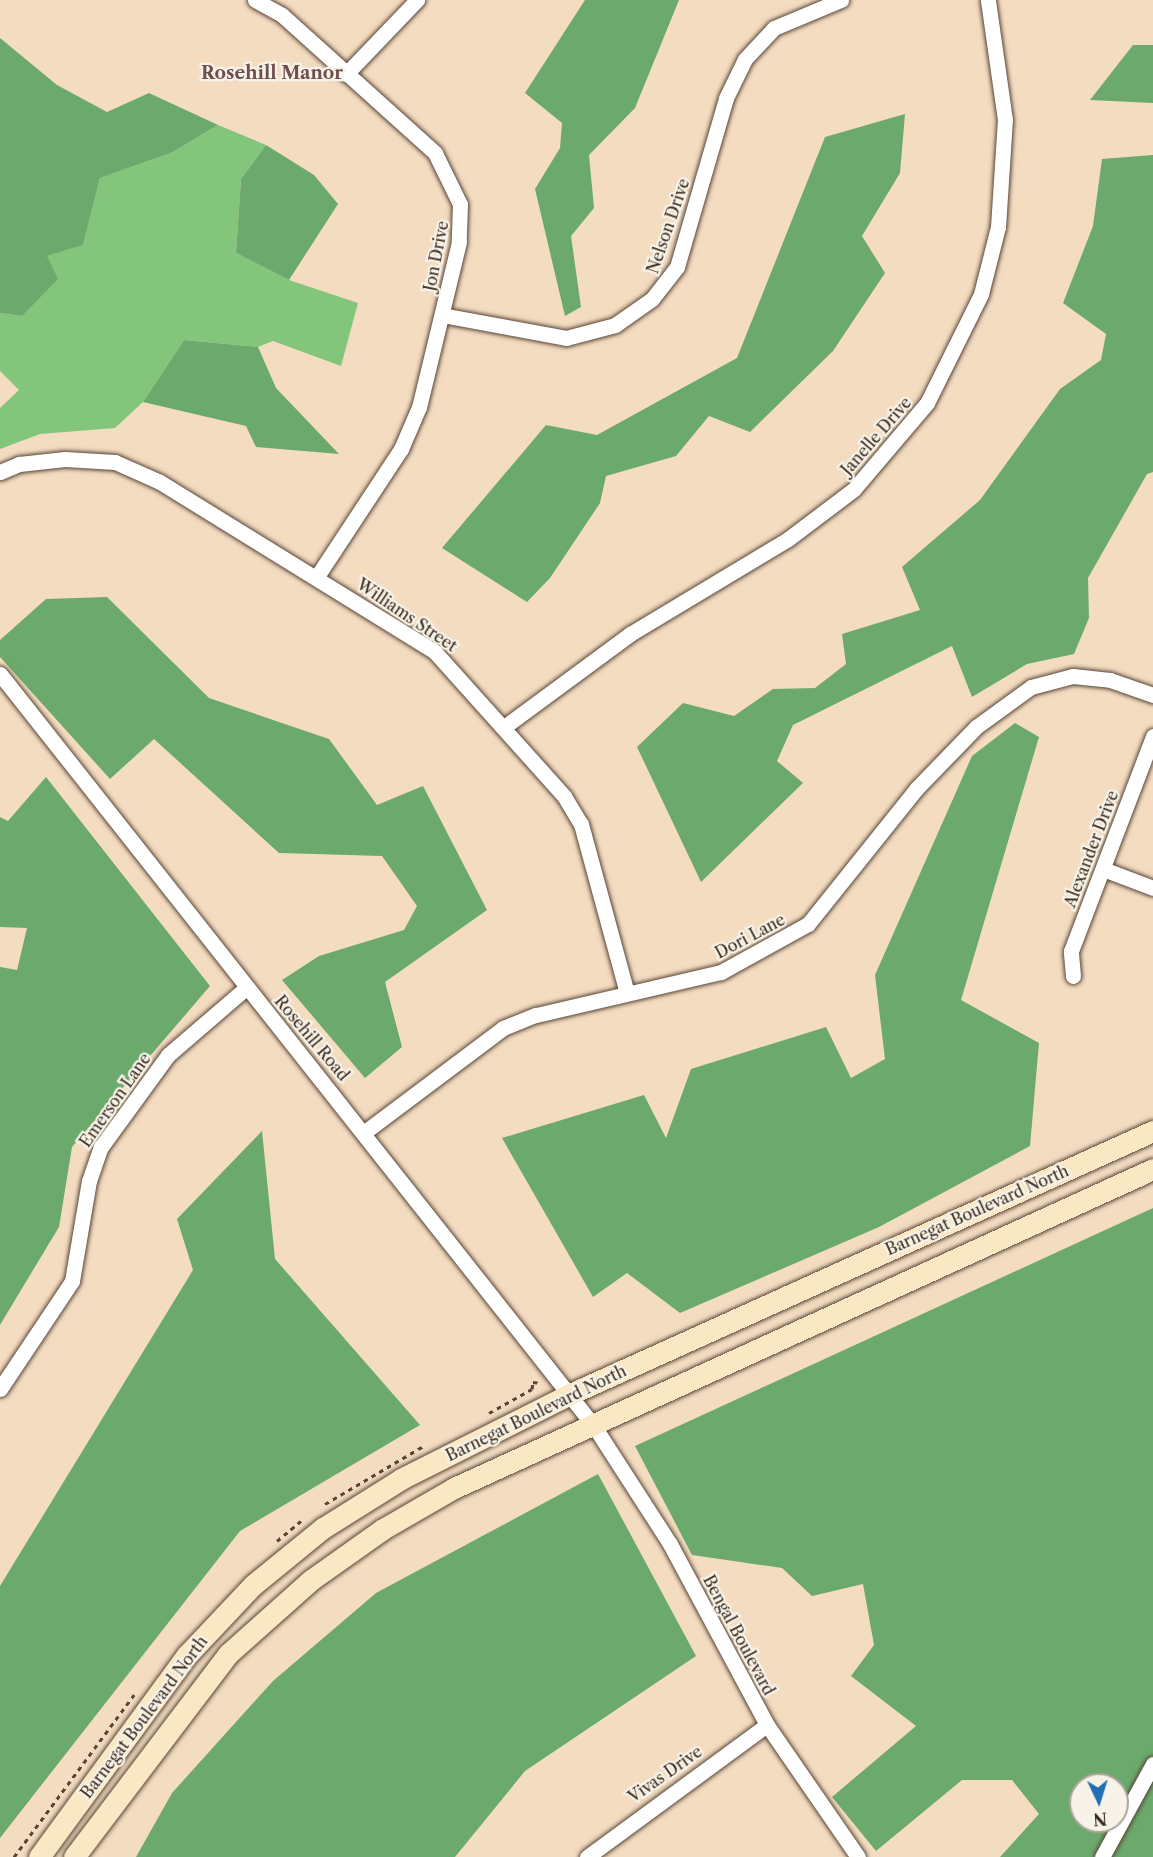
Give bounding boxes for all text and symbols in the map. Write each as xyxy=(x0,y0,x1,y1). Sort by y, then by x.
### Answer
district label: Rosehill Manor xyxy=(201,62,343,84)
street label: Nelson Drive xyxy=(643,176,693,276)
street label: Jon Drive xyxy=(420,219,452,293)
street label: Janelle Drive xyxy=(837,393,915,479)
street label: Williams Street xyxy=(353,574,461,656)
street label: Alexander Drive xyxy=(1060,788,1122,910)
street label: Dori Lane xyxy=(712,910,788,962)
street label: Rosehill Road xyxy=(271,991,353,1085)
street label: Emerson Lane xyxy=(75,1049,155,1151)
street label: Barnegat Boulevard North xyxy=(882,1161,1072,1259)
street label: Barnegat Boulevard North xyxy=(443,1361,629,1465)
street label: Bengal Boulevard xyxy=(699,1572,779,1698)
street label: Barnegat Boulevard North xyxy=(77,1632,211,1802)
street label: Vivas Drive xyxy=(624,1742,706,1806)
north arrow xyxy=(1069,1773,1129,1833)
text: N xyxy=(1092,1809,1108,1829)

